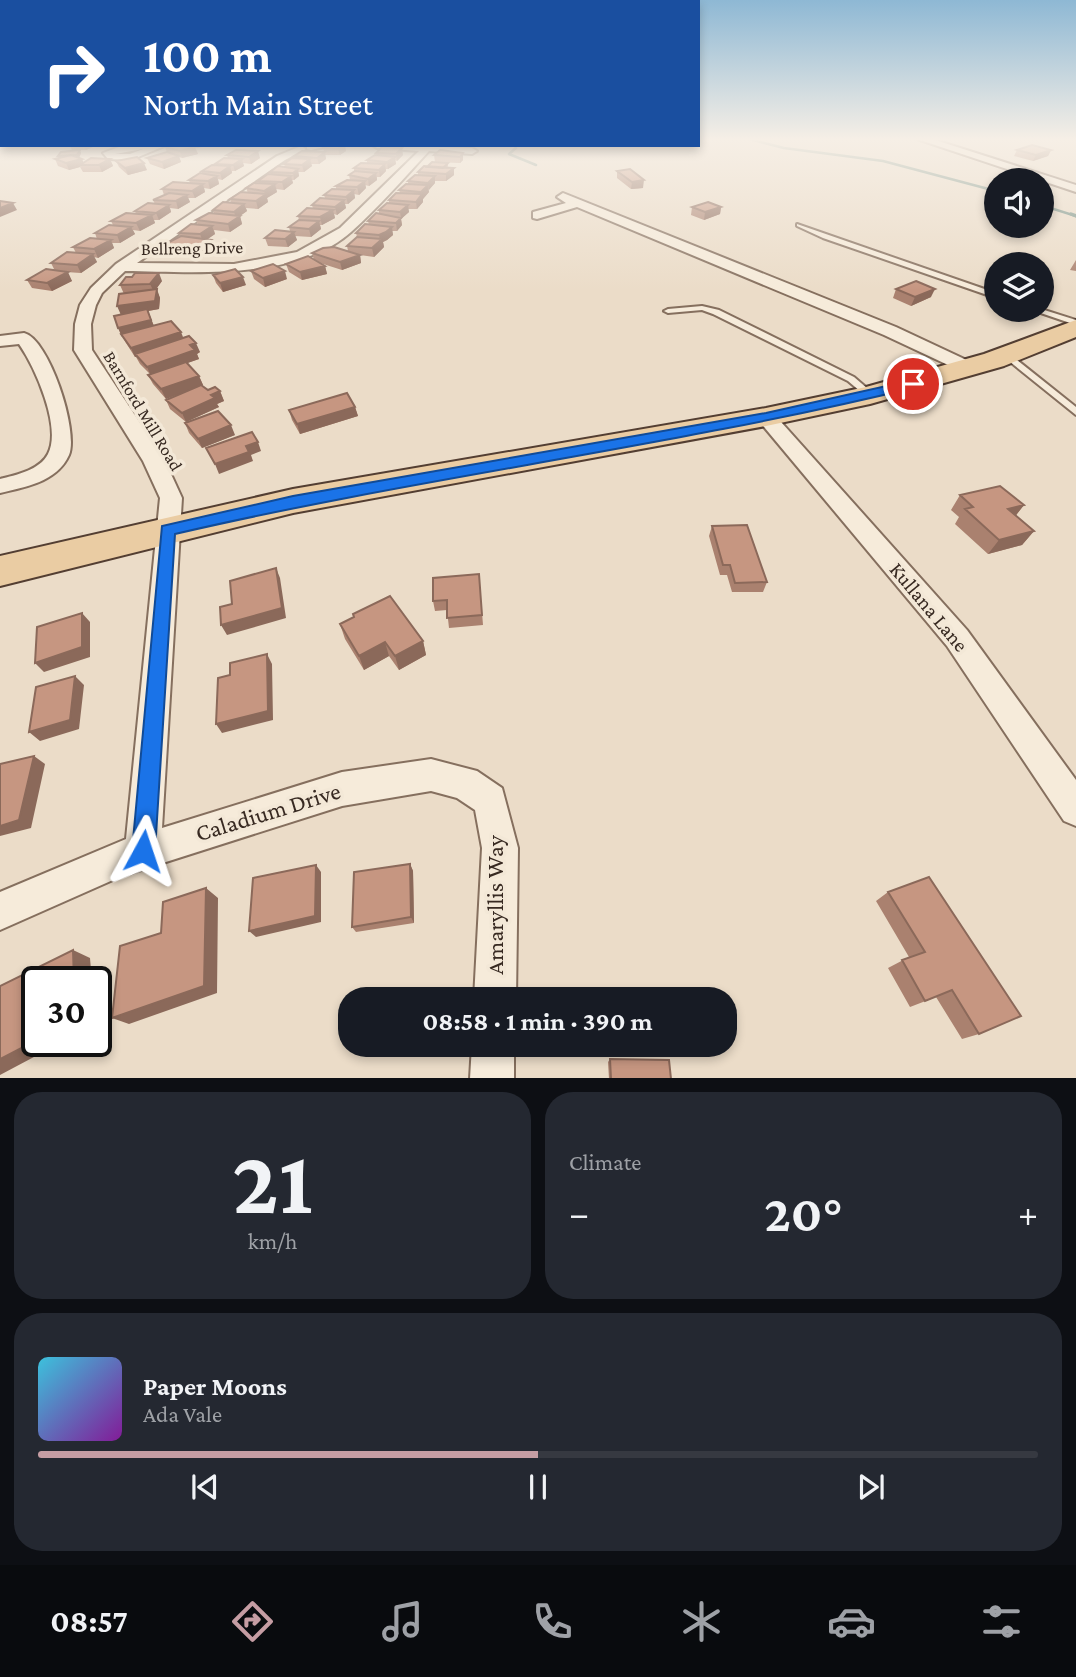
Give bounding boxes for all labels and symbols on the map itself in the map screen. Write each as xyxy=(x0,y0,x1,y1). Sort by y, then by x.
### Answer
street label: Bellreng Drive xyxy=(141,237,243,259)
street label: Barnford Mill Road xyxy=(99,347,187,475)
pin xyxy=(883,354,943,414)
street label: Kullana Lane xyxy=(885,557,973,657)
street label: Caladium Drive xyxy=(192,777,344,846)
position arrow xyxy=(106,814,180,888)
street label: Amaryllis Way xyxy=(481,834,508,975)
speed limit sign: 30 xyxy=(21,966,112,1057)

